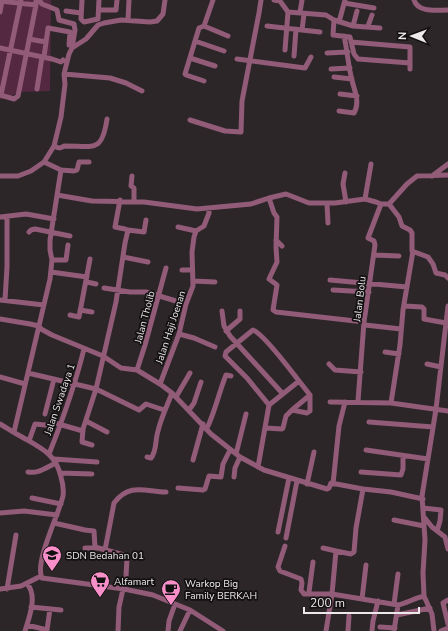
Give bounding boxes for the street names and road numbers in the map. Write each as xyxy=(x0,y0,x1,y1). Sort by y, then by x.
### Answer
street label: Jalan Bolu xyxy=(350,275,370,324)
street label: Jalan Tholib xyxy=(131,289,159,346)
street label: Jalan Haji Joenan xyxy=(152,289,189,367)
street label: Jalan Swadaya 1 xyxy=(41,362,79,438)

